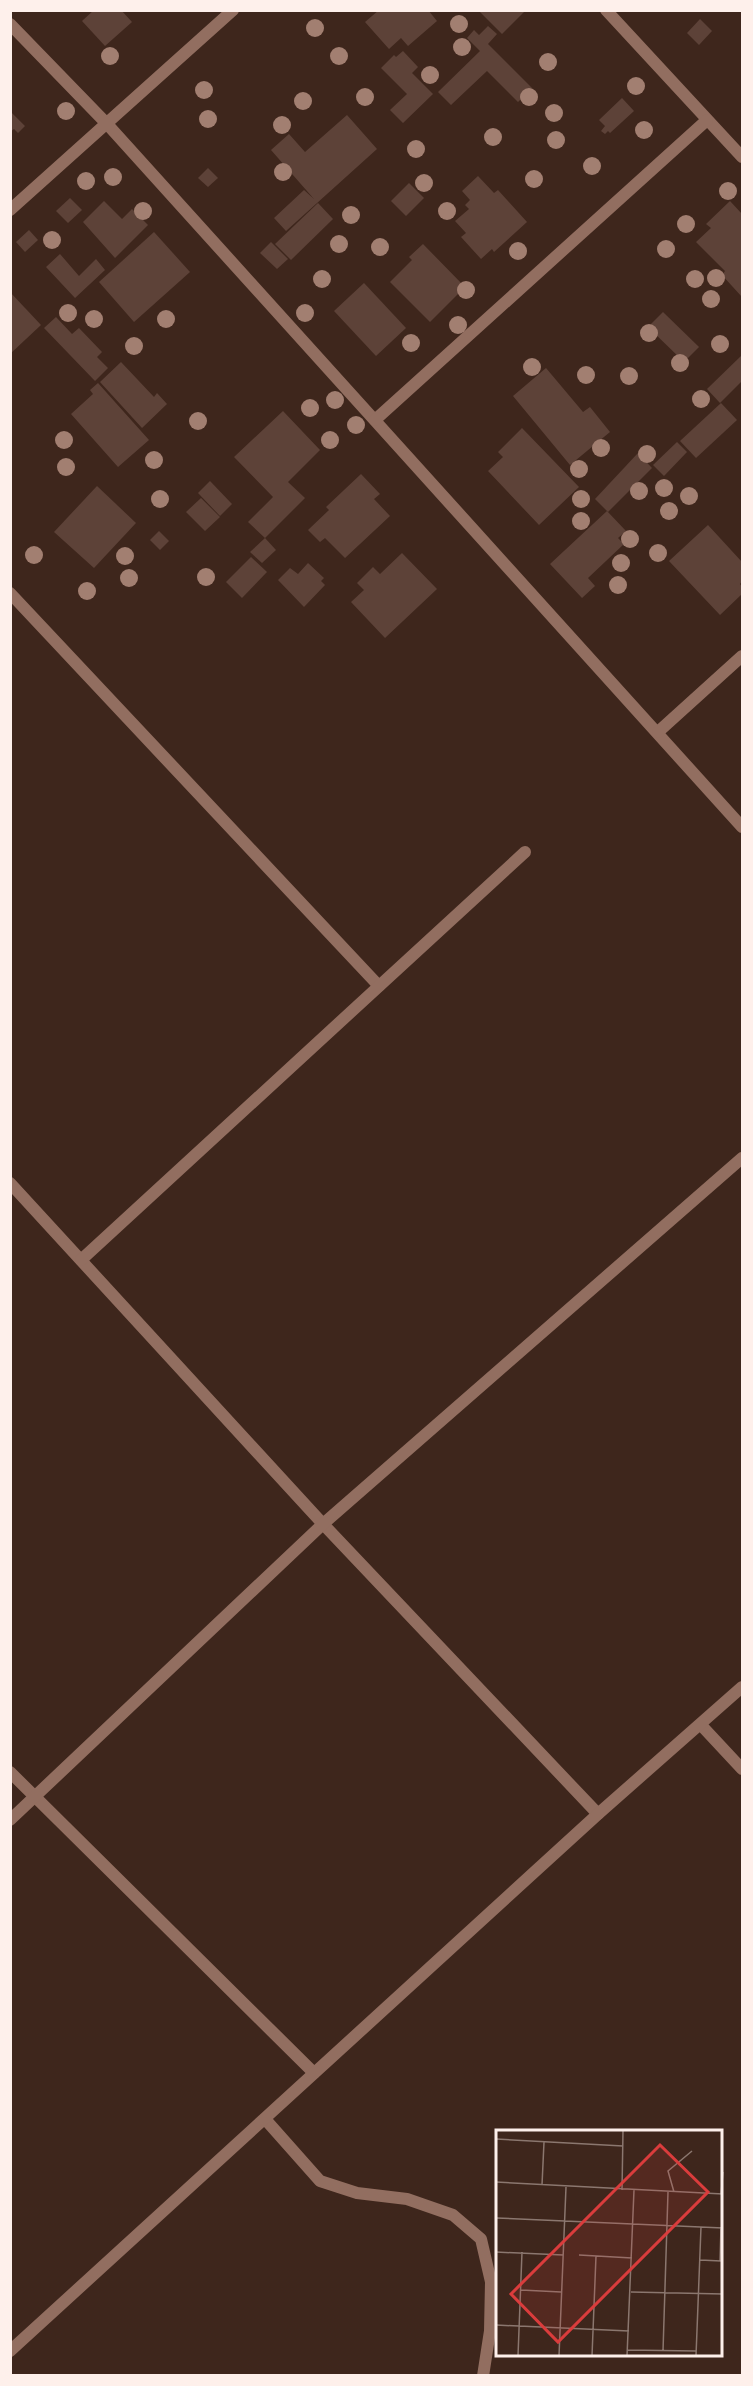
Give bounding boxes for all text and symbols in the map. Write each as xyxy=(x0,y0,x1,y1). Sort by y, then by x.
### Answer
inset map xyxy=(496,2130,723,2356)

